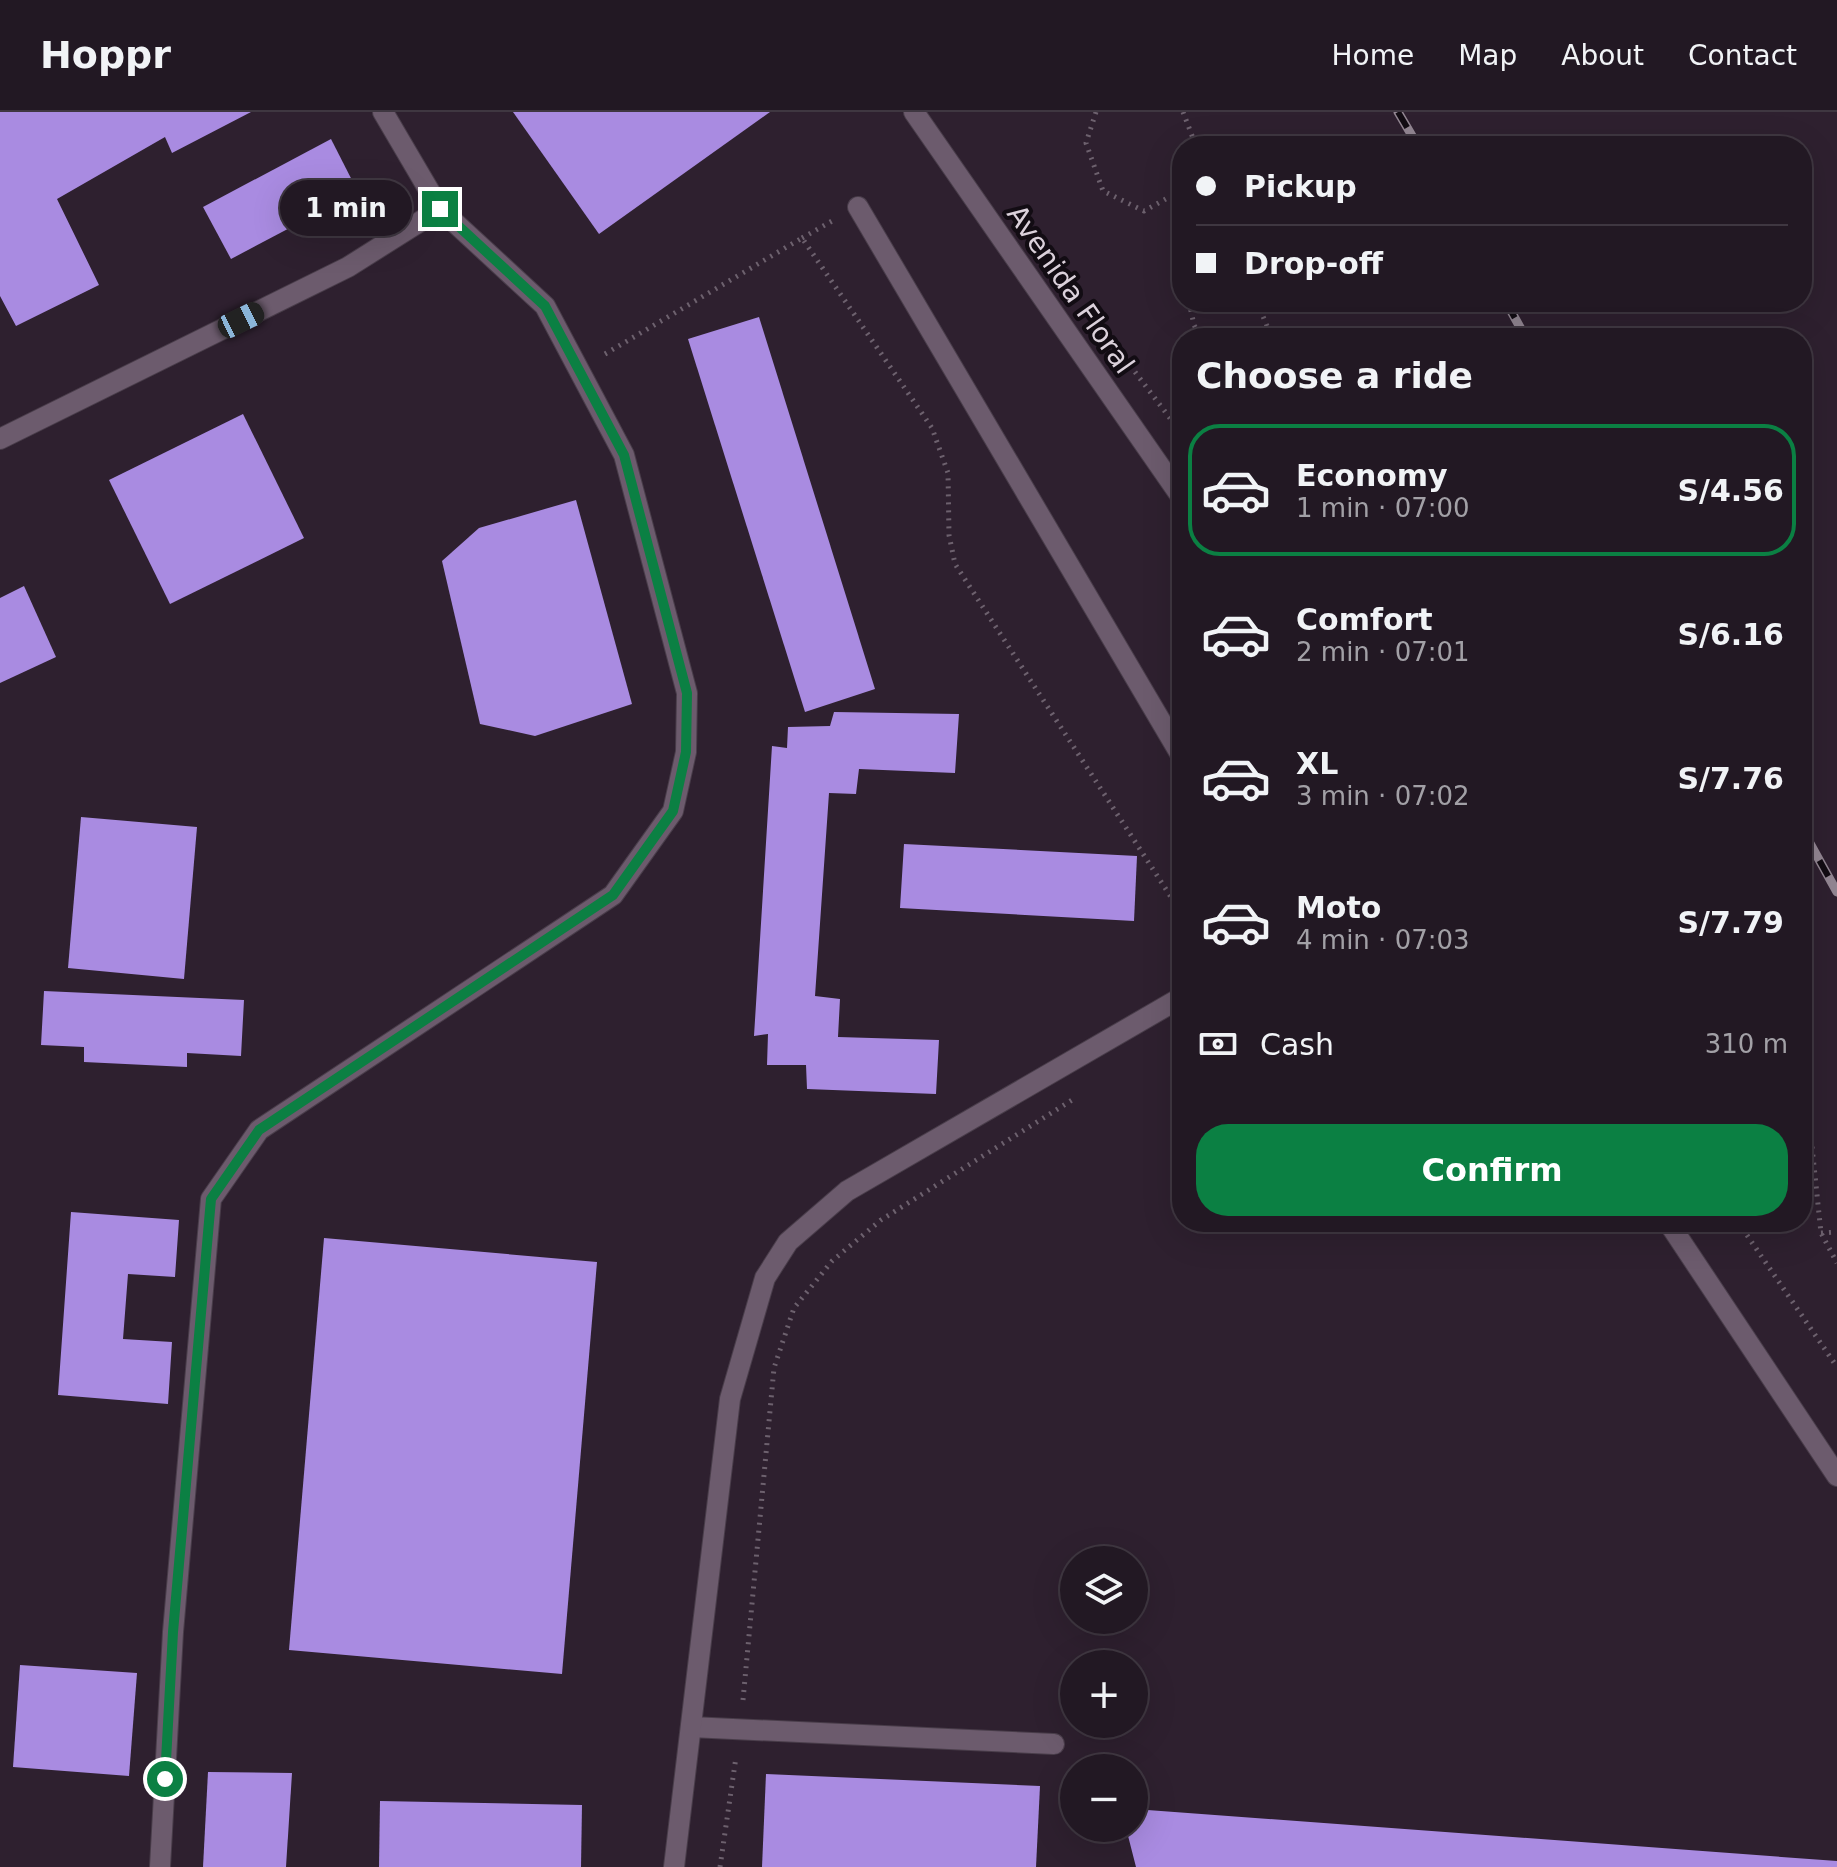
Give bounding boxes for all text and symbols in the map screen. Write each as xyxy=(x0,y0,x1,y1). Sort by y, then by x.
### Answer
text: Hoppr xyxy=(40,33,171,77)
text: Home xyxy=(1331,39,1414,72)
text: Map xyxy=(1458,39,1517,72)
text: About xyxy=(1561,39,1644,72)
text: Contact xyxy=(1688,39,1797,72)
text: Pickup xyxy=(1244,169,1357,204)
callout: 1 min xyxy=(280,181,412,237)
route end xyxy=(422,191,458,227)
text: 1 min xyxy=(305,193,387,223)
street label: Avenida Floral xyxy=(1000,199,1141,380)
text: Drop-off xyxy=(1244,246,1383,281)
car xyxy=(214,299,268,341)
text: Choose a ride xyxy=(1196,355,1473,396)
icon: car xyxy=(1200,454,1272,526)
text: Economy xyxy=(1296,458,1448,493)
text: S/4.56 xyxy=(1677,473,1784,508)
text: 1 min · 07:00 xyxy=(1296,493,1470,523)
icon: car xyxy=(1200,598,1272,670)
text: Comfort xyxy=(1296,602,1433,637)
text: S/6.16 xyxy=(1677,617,1784,652)
text: 2 min · 07:01 xyxy=(1296,637,1470,667)
icon: car xyxy=(1200,742,1272,814)
text: XL xyxy=(1296,746,1338,781)
text: S/7.76 xyxy=(1677,761,1784,796)
text: 3 min · 07:02 xyxy=(1296,781,1470,811)
icon: car xyxy=(1200,886,1272,958)
text: Moto xyxy=(1296,890,1381,925)
text: S/7.79 xyxy=(1677,905,1784,940)
text: 4 min · 07:03 xyxy=(1296,925,1470,955)
icon: cash xyxy=(1196,1022,1240,1066)
text: Cash xyxy=(1260,1027,1334,1062)
text: 310 m xyxy=(1705,1029,1788,1059)
button: Confirm xyxy=(1196,1124,1788,1216)
map controls xyxy=(1060,1546,1148,1842)
button: layers xyxy=(1060,1546,1148,1634)
button: + xyxy=(1060,1650,1148,1738)
button: − xyxy=(1060,1754,1148,1842)
route start xyxy=(147,1761,183,1797)

